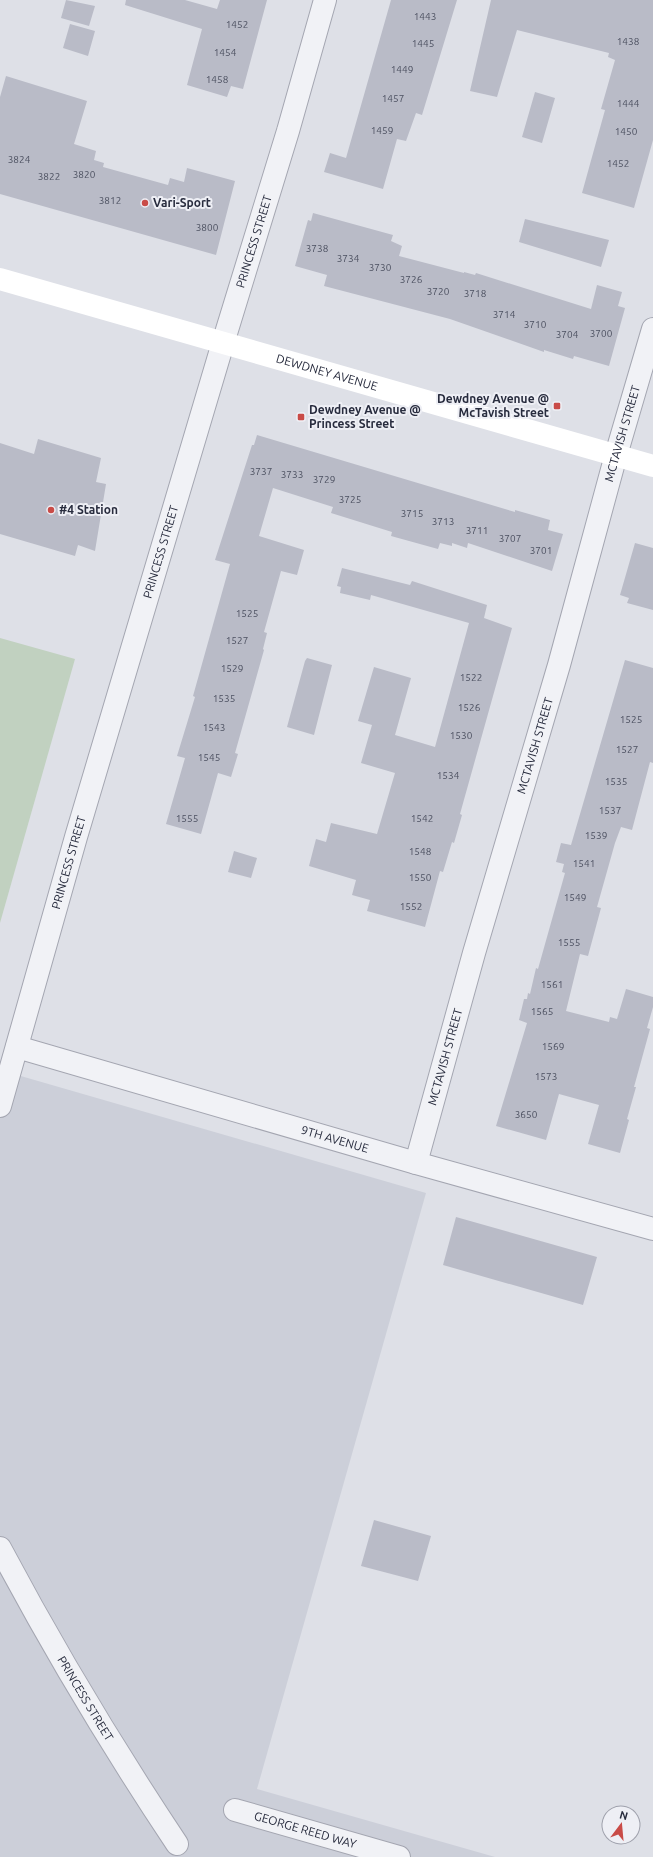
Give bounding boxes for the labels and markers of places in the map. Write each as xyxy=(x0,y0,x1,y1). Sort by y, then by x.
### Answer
place label: Vari-Sport xyxy=(153,196,211,209)
marker: Vari-Sport xyxy=(140,198,150,208)
place label: Dewdney Avenue @ McTavish Street xyxy=(437,392,549,419)
marker: Dewdney Avenue @ McTavish Street xyxy=(552,401,562,411)
place label: Dewdney Avenue @ Princess Street xyxy=(309,403,421,430)
marker: Dewdney Avenue @ Princess Street xyxy=(296,412,306,422)
place label: #4 Station xyxy=(59,503,118,516)
marker: #4 Station xyxy=(46,505,56,515)

